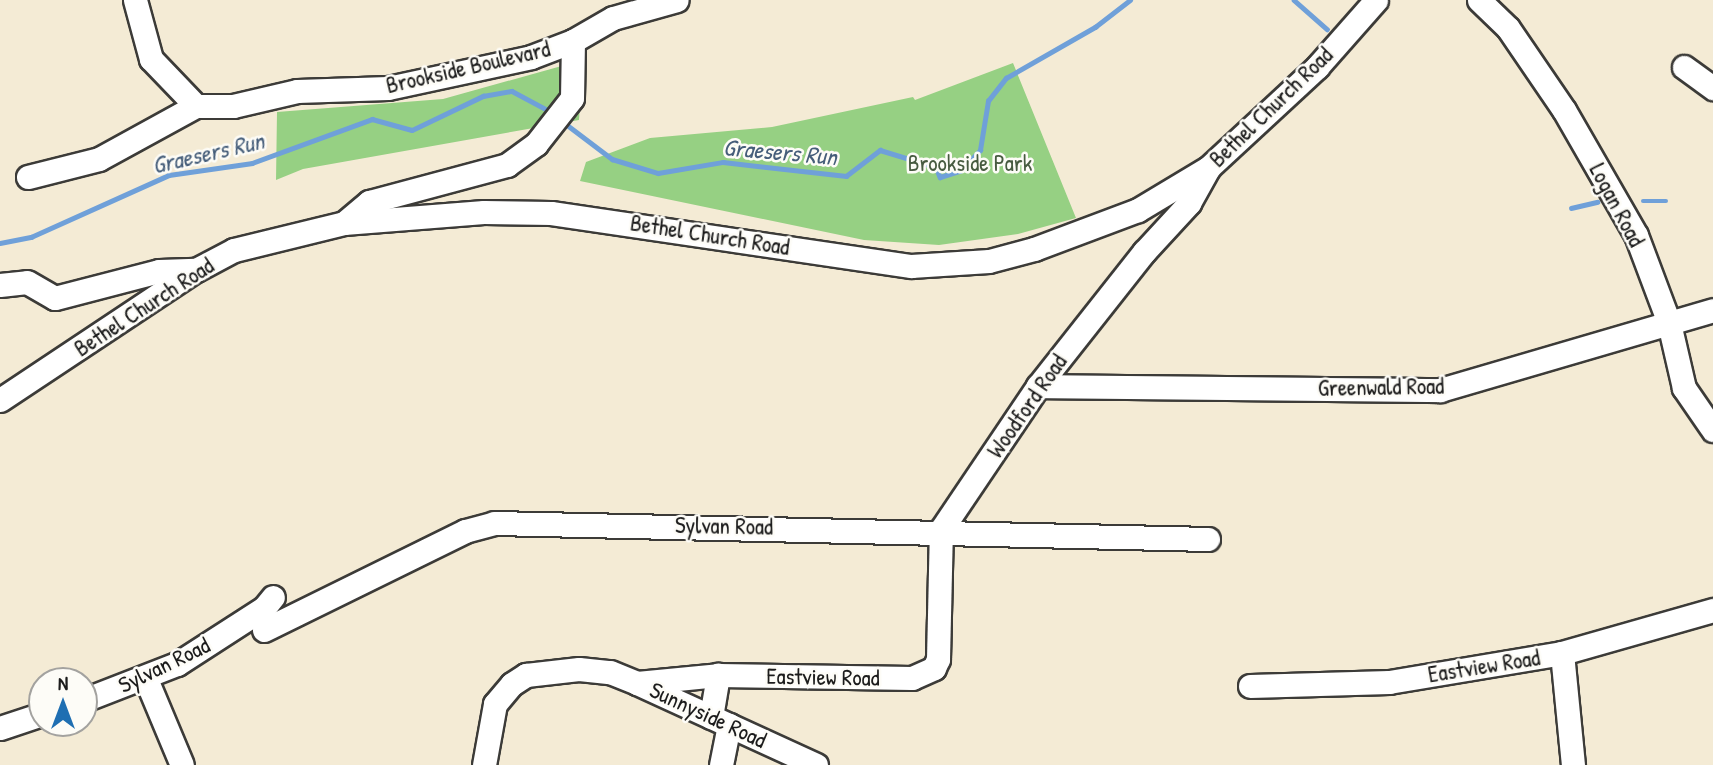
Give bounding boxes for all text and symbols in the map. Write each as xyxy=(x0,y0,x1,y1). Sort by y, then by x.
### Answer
street label: Brookside Boulevard xyxy=(383,35,553,99)
street label: Bethel Church Road xyxy=(1204,41,1338,173)
water label: Graesers Run xyxy=(149,126,267,180)
water label: Graesers Run xyxy=(722,133,838,171)
park label: Brookside Park xyxy=(908,149,1032,177)
street label: Logan Road xyxy=(1584,159,1650,251)
street label: Bethel Church Road xyxy=(628,209,792,261)
street label: Bethel Church Road xyxy=(69,252,219,362)
street label: Woodford Road xyxy=(981,349,1073,463)
street label: Greenwald Road xyxy=(1318,372,1444,402)
street label: Sylvan Road xyxy=(675,511,773,541)
street label: Sylvan Road xyxy=(114,631,214,699)
street label: Eastview Road xyxy=(1426,644,1542,688)
street label: Eastview Road xyxy=(766,662,880,692)
north arrow xyxy=(28,667,98,737)
text: N xyxy=(58,670,68,696)
street label: Sunnyside Road xyxy=(645,676,771,754)

